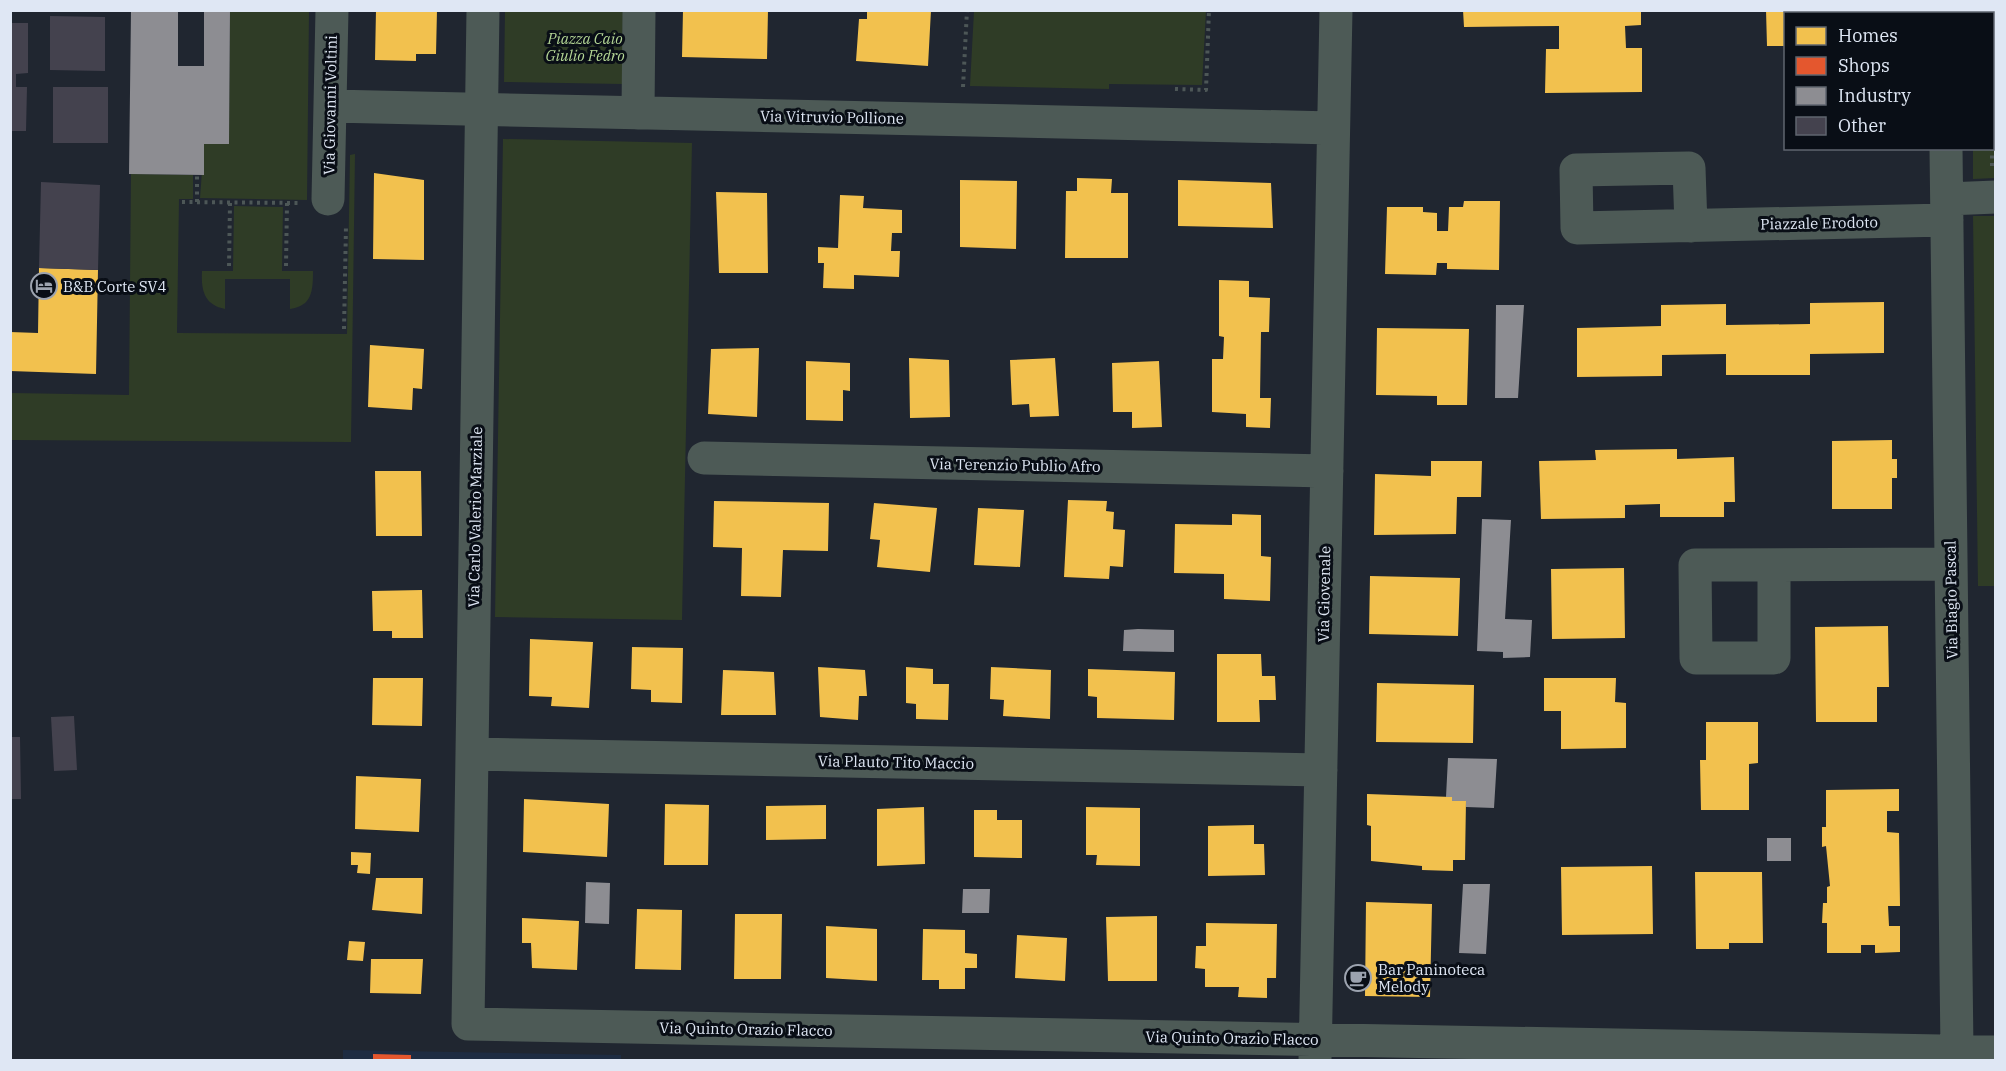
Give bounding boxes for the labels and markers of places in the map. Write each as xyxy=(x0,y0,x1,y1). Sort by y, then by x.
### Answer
hotel icon: B&B Corte SV4 xyxy=(29,271,59,301)
place label: B&B Corte SV4 xyxy=(63,277,166,296)
place label: Bar Paninoteca Melody xyxy=(1378,960,1485,996)
cafe icon: Bar Paninoteca Melody xyxy=(1343,963,1373,993)

